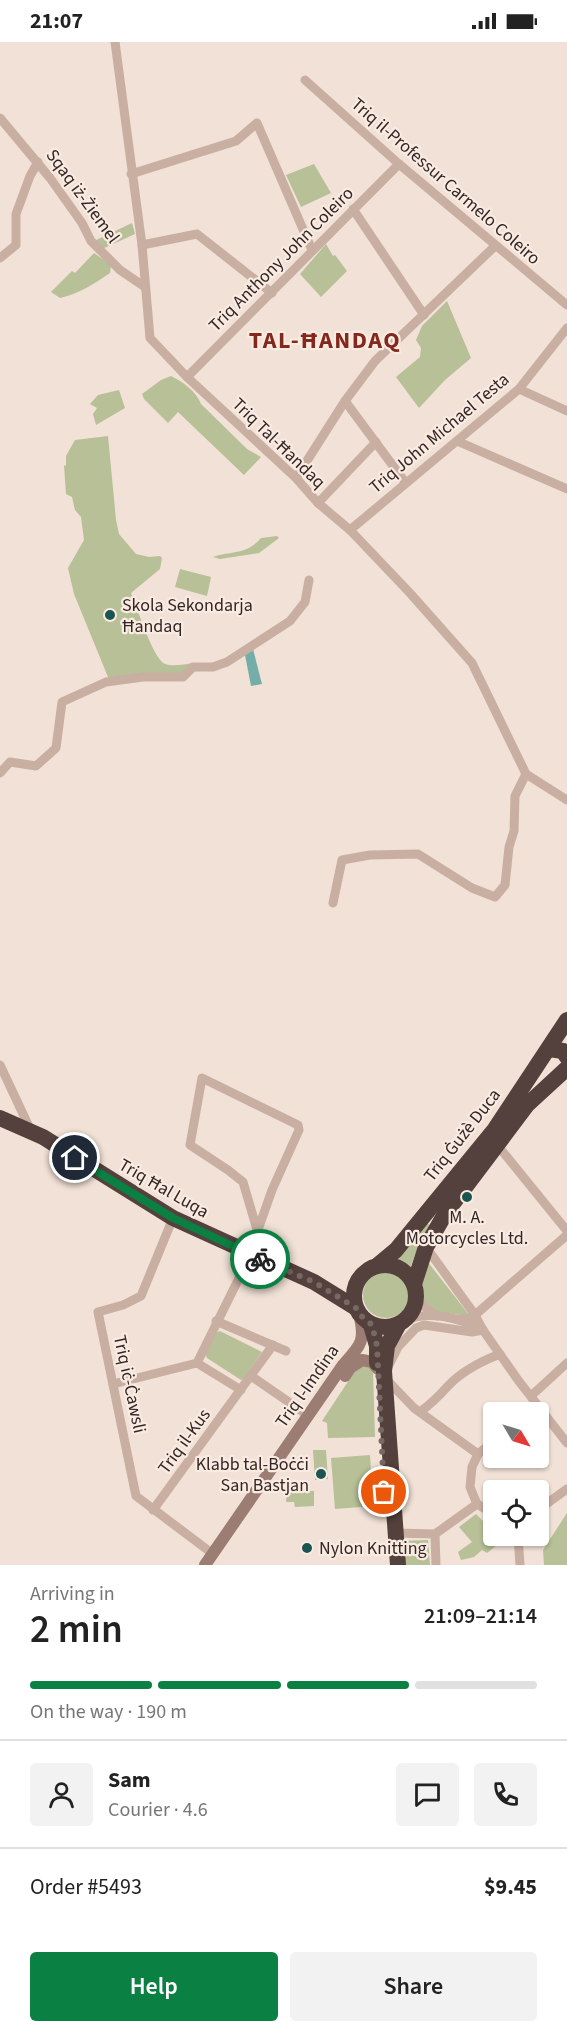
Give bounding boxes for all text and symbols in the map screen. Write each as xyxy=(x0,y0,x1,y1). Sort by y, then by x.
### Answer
text: 21:07 xyxy=(30,5,83,37)
street label: Triq il-Professur Carmelo Coleiro xyxy=(346,92,546,271)
street label: Sqaq iż-Żiemel xyxy=(40,144,125,248)
street label: Triq Anthony John Coleiro xyxy=(203,181,359,337)
district label: TAL-ĦANDAQ xyxy=(249,323,401,358)
street label: Triq John Michael Testa xyxy=(364,367,515,499)
street label: Triq Tal-Ħandaq xyxy=(226,392,331,494)
place label: Skola Sekondarja Ħandaq xyxy=(122,593,253,639)
marker: Skola Sekondarja Ħandaq xyxy=(103,608,117,622)
street label: Triq Ġużè Duca xyxy=(418,1084,507,1187)
pin xyxy=(49,1132,100,1183)
icon: home xyxy=(58,1141,91,1174)
street label: Triq Ħal Luqa xyxy=(114,1153,213,1224)
marker: M. A. Motorcycles Ltd. xyxy=(460,1190,474,1204)
place label: M. A. Motorcycles Ltd. xyxy=(406,1205,528,1251)
courier xyxy=(230,1229,290,1289)
icon: bike xyxy=(244,1243,277,1276)
street label: Triq iċ-Ċawsli xyxy=(107,1333,152,1436)
street label: Triq l-Imdina xyxy=(270,1340,345,1433)
north arrow xyxy=(483,1402,549,1468)
map controls xyxy=(483,1402,549,1546)
street label: Triq il-Kus xyxy=(152,1404,217,1479)
place label: Klabb tal-Boċċi San Bastjan xyxy=(196,1452,309,1498)
pin xyxy=(358,1466,409,1517)
marker: Klabb tal-Boċċi San Bastjan xyxy=(314,1467,328,1481)
icon: bag xyxy=(367,1475,400,1508)
button: locate xyxy=(483,1480,549,1546)
place label: Nylon Knitting xyxy=(319,1536,427,1561)
marker: Nylon Knitting xyxy=(300,1541,314,1555)
text: Arriving in xyxy=(30,1580,115,1608)
text: 21:09–21:14 xyxy=(424,1600,537,1632)
text: 2 min xyxy=(30,1602,123,1658)
text: On the way · 190 m xyxy=(30,1698,187,1726)
button: person xyxy=(30,1763,93,1826)
button: chat xyxy=(396,1763,459,1826)
button: phone xyxy=(474,1763,537,1826)
text: Sam xyxy=(108,1764,151,1796)
text: Courier · 4.6 xyxy=(108,1796,208,1824)
text: Order #5493 xyxy=(30,1871,142,1903)
text: $9.45 xyxy=(484,1871,537,1903)
button: Help xyxy=(30,1952,278,2021)
button: Share xyxy=(290,1952,537,2021)

